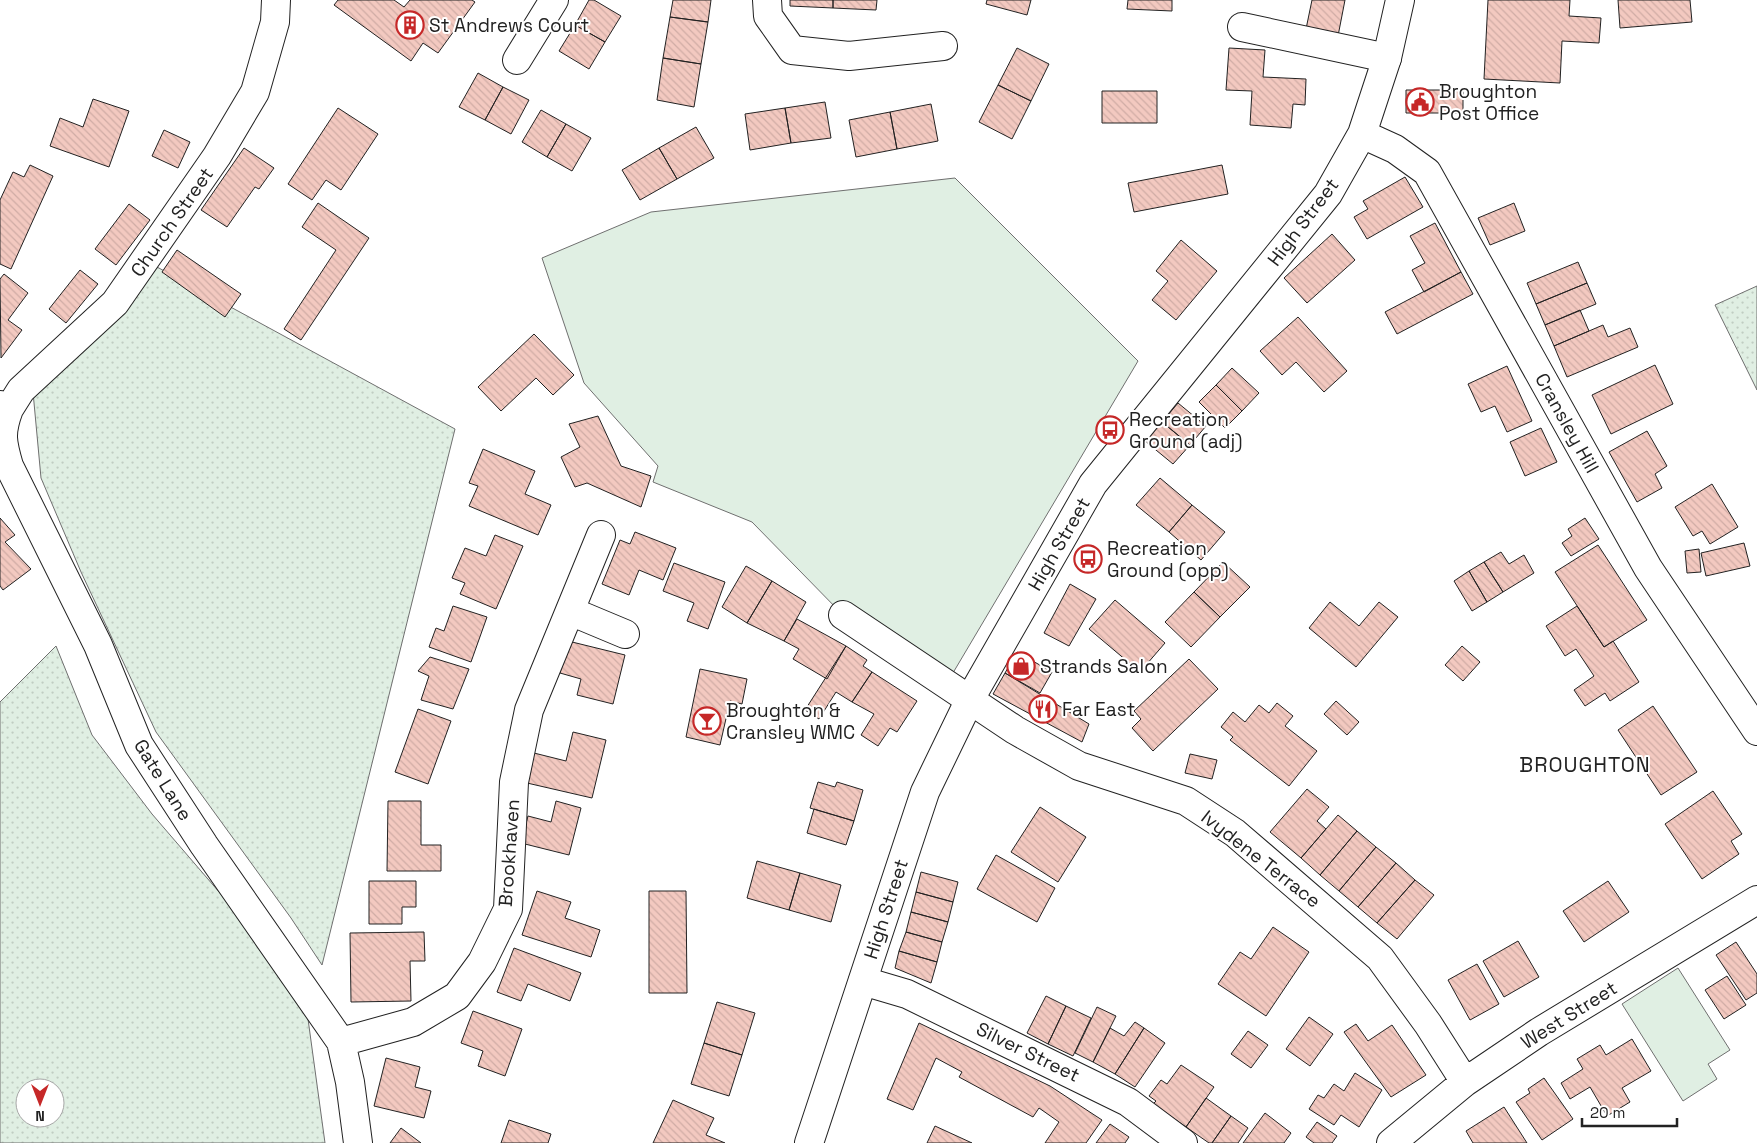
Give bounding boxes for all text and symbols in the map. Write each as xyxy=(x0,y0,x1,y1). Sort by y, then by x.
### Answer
building icon: St Andrews Court xyxy=(395,10,425,40)
place label: St Andrews Court xyxy=(429,13,589,38)
place label: Broughton Post Office xyxy=(1439,79,1539,126)
public building icon: Broughton Post Office xyxy=(1405,87,1435,117)
street label: Church Street xyxy=(125,162,219,282)
street label: High Street xyxy=(1262,173,1344,271)
street label: Cransley Hill xyxy=(1529,369,1605,477)
place label: Recreation Ground (adj) xyxy=(1129,407,1242,454)
bus stop icon: Recreation Ground (adj) xyxy=(1095,415,1125,445)
street label: High Street xyxy=(1022,493,1096,595)
place label: Recreation Ground (opp) xyxy=(1107,536,1229,583)
bus stop icon: Recreation Ground (opp) xyxy=(1073,544,1103,574)
shop icon: Strands Salon xyxy=(1006,651,1036,681)
place label: Strands Salon xyxy=(1040,654,1168,679)
restaurant icon: Far East xyxy=(1028,694,1058,724)
place label: Far East xyxy=(1062,697,1135,722)
place label: Broughton & Cransley WMC xyxy=(726,698,855,745)
bar icon: Broughton & Cransley WMC xyxy=(692,706,722,736)
street label: Gate Lane xyxy=(128,735,198,825)
district label: BROUGHTON xyxy=(1519,751,1651,778)
street label: Brookhaven xyxy=(493,798,525,908)
street label: Ivydene Terrace xyxy=(1196,804,1326,914)
street label: High Street xyxy=(858,856,914,962)
street label: West Street xyxy=(1516,975,1622,1055)
street label: Silver Street xyxy=(972,1016,1084,1088)
north arrow xyxy=(15,1078,65,1128)
scale bar xyxy=(1582,1096,1677,1128)
text: 20 m xyxy=(1590,1103,1625,1122)
text: N xyxy=(35,1107,45,1125)

